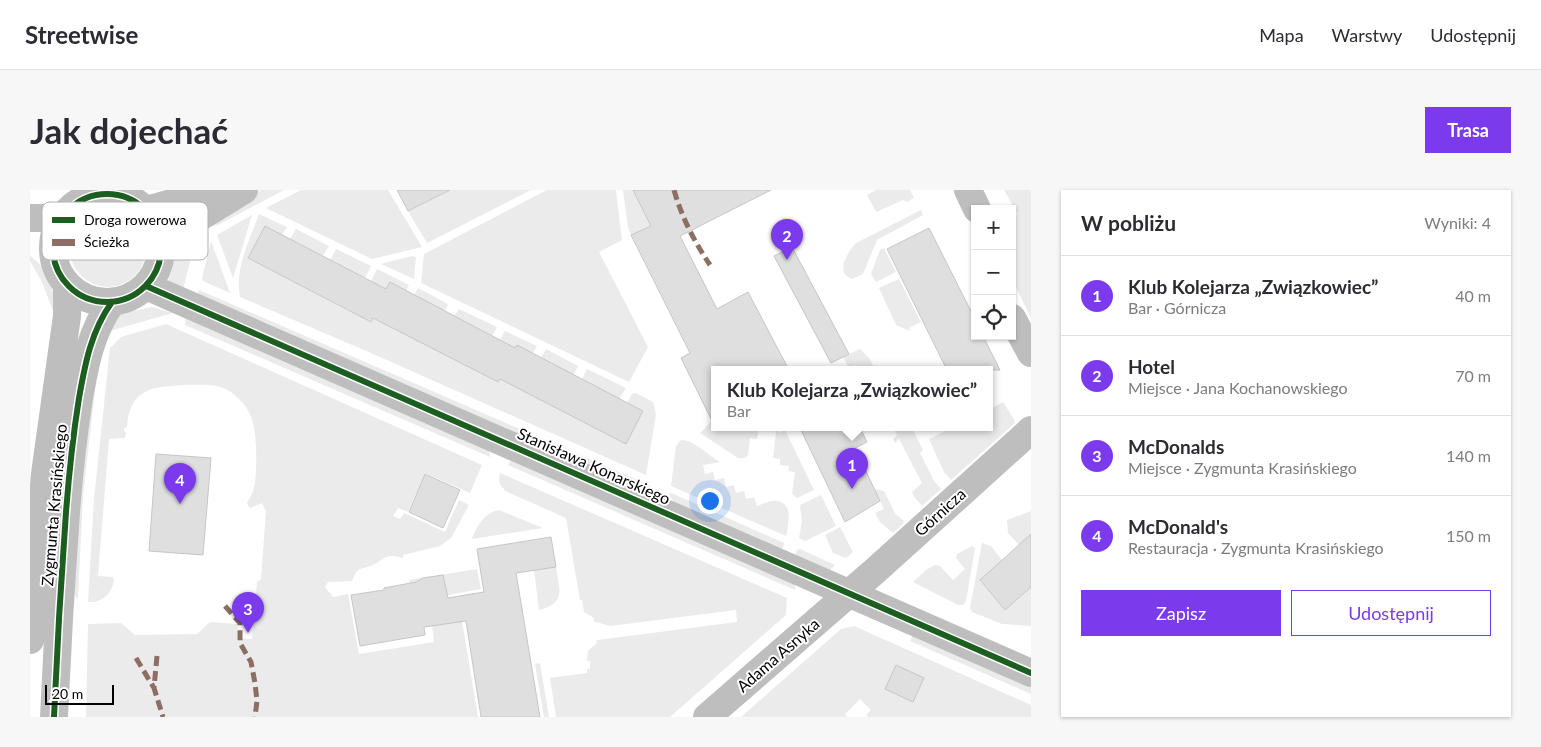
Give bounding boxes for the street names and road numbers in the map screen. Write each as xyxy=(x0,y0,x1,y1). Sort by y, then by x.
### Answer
street label: Zygmunta Krasińskiego xyxy=(37,423,70,587)
street label: Stanisława Konarskiego xyxy=(515,423,674,508)
street label: Górnicza xyxy=(910,484,969,539)
street label: Adama Asnyka xyxy=(733,614,823,696)

